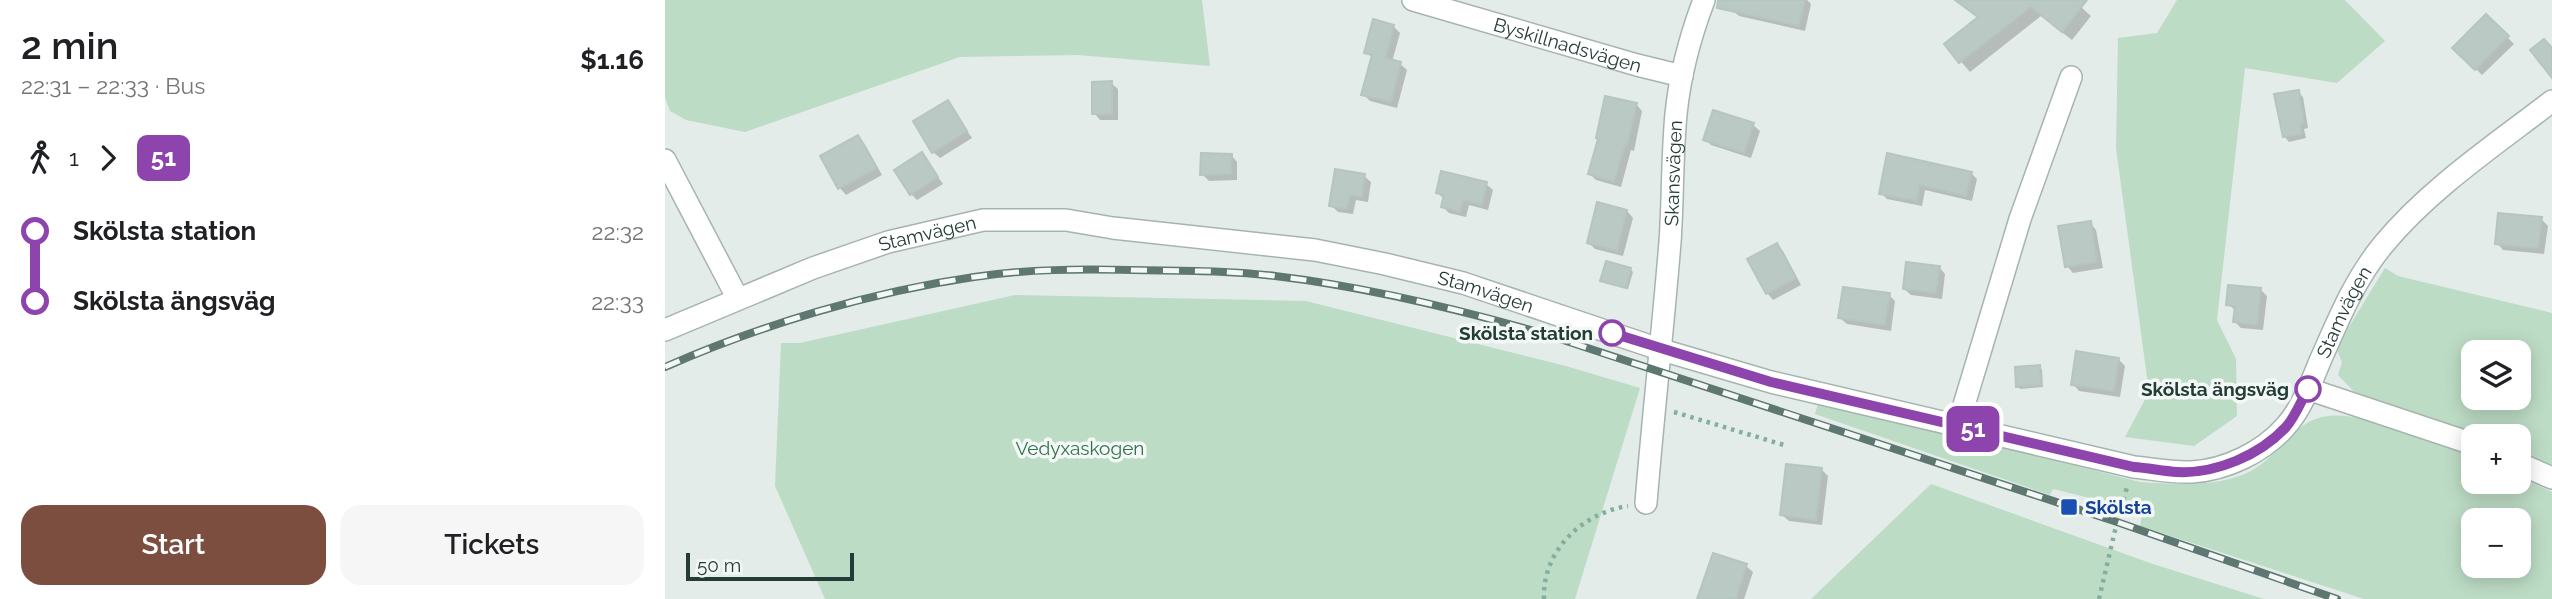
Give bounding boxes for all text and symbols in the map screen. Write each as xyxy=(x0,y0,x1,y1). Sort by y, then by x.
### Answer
street label: Byskillnadsvägen xyxy=(1491,13,1644,77)
text: 2 min xyxy=(21,23,118,68)
text: $1.16 xyxy=(580,45,644,75)
text: 22:31 – 22:33 · Bus xyxy=(21,72,205,99)
street label: Skansvägen xyxy=(1660,119,1686,227)
icon: walk xyxy=(21,139,59,177)
icon: forward xyxy=(89,139,127,177)
text: 51 xyxy=(151,143,176,172)
text: 1 xyxy=(69,144,79,171)
street label: Stamvägen xyxy=(875,211,978,256)
text: Skölsta station xyxy=(73,216,256,246)
text: 22:32 xyxy=(591,218,644,245)
street label: Stamvägen xyxy=(2312,262,2376,361)
street label: Stamvägen xyxy=(1435,266,1537,317)
text: Skölsta ängsväg xyxy=(73,286,276,316)
text: 22:33 xyxy=(591,288,644,315)
marker: Skölsta station xyxy=(1599,320,1625,346)
place label: Skölsta station xyxy=(1459,322,1593,344)
map controls xyxy=(2461,340,2531,578)
button: layers xyxy=(2461,340,2531,410)
marker: Skölsta ängsväg xyxy=(2295,376,2321,402)
place label: Skölsta ängsväg xyxy=(2141,378,2289,400)
line badge: 51 xyxy=(1941,406,2005,452)
text: 51 xyxy=(1960,414,1986,443)
button: + xyxy=(2461,424,2531,494)
park label: Vedyxaskogen xyxy=(1016,437,1144,459)
place label: Skölsta xyxy=(2085,496,2152,518)
marker: Skölsta xyxy=(2059,497,2079,517)
button: Start xyxy=(21,505,326,585)
button: Tickets xyxy=(340,505,644,585)
button: − xyxy=(2461,508,2531,578)
scale bar xyxy=(686,550,854,582)
text: 50 m xyxy=(697,554,741,576)

